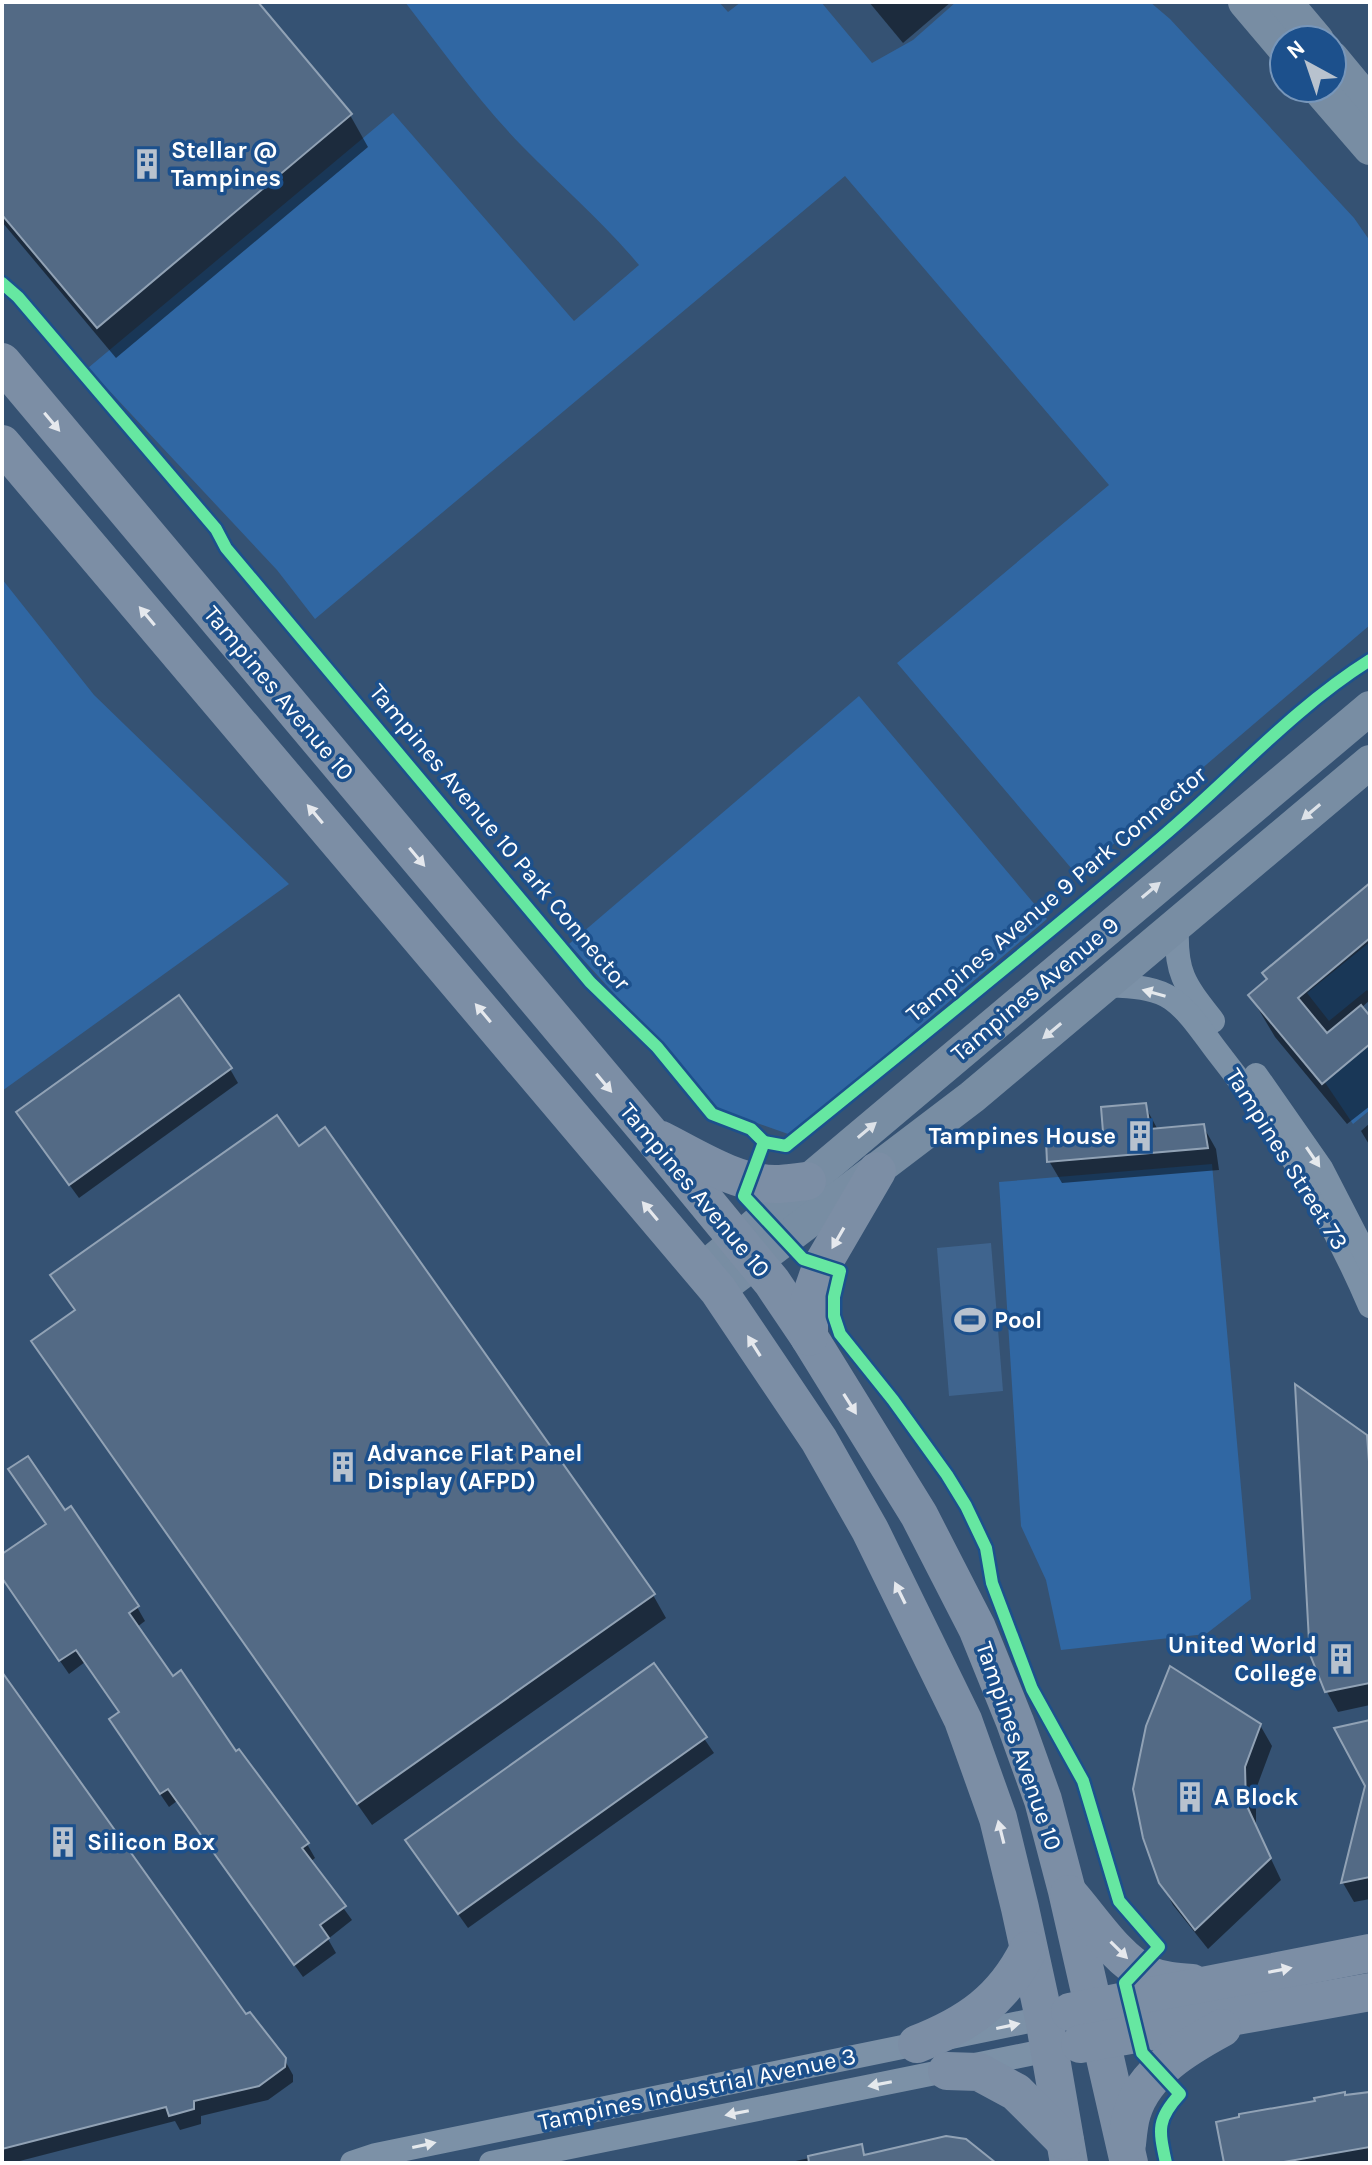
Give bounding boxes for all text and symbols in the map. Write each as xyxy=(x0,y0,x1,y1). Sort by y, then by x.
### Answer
north arrow xyxy=(1268,24,1348,104)
text: N xyxy=(1281,34,1310,64)
place label: Stellar @ Tampines xyxy=(171,136,281,192)
building icon: Stellar @ Tampines xyxy=(130,147,164,181)
one-way arrow xyxy=(43,412,60,432)
street label: Tampines Avenue 10 xyxy=(198,600,360,786)
one-way arrow xyxy=(139,606,156,626)
street label: Tampines Avenue 10 Park Connector xyxy=(364,678,637,996)
street label: Tampines Avenue 9 Park Connector xyxy=(900,760,1212,1028)
one-way arrow xyxy=(1301,803,1321,820)
one-way arrow xyxy=(307,804,324,824)
one-way arrow xyxy=(408,847,425,867)
one-way arrow xyxy=(1141,882,1161,899)
street label: Tampines Avenue 9 xyxy=(945,910,1125,1068)
one-way arrow xyxy=(1142,986,1167,998)
one-way arrow xyxy=(475,1003,492,1023)
one-way arrow xyxy=(1042,1022,1063,1039)
street label: Tampines Street 73 xyxy=(1220,1063,1354,1255)
one-way arrow xyxy=(595,1072,612,1092)
street label: Tampines Avenue 10 xyxy=(614,1097,776,1283)
building icon: Tampines House xyxy=(1123,1119,1157,1153)
one-way arrow xyxy=(857,1122,877,1139)
place label: Tampines House xyxy=(929,1122,1116,1150)
one-way arrow xyxy=(1305,1146,1320,1167)
one-way arrow xyxy=(642,1202,659,1222)
one-way arrow xyxy=(831,1227,845,1249)
sports icon: Pool xyxy=(953,1303,987,1337)
place label: Pool xyxy=(994,1306,1042,1334)
one-way arrow xyxy=(747,1335,761,1357)
one-way arrow xyxy=(843,1393,857,1415)
place label: Advance Flat Panel Display (AFPD) xyxy=(367,1439,583,1495)
building icon: Advance Flat Panel Display (AFPD) xyxy=(326,1450,360,1484)
one-way arrow xyxy=(893,1581,907,1604)
place label: United World College xyxy=(1168,1631,1317,1687)
street label: Tampines Avenue 10 xyxy=(970,1638,1068,1854)
building icon: United World College xyxy=(1324,1642,1358,1676)
building icon: A Block xyxy=(1173,1780,1207,1814)
place label: A Block xyxy=(1214,1783,1298,1811)
one-way arrow xyxy=(994,1819,1007,1844)
building icon: Silicon Box xyxy=(46,1825,80,1859)
place label: Silicon Box xyxy=(87,1828,215,1856)
one-way arrow xyxy=(1109,1940,1128,1959)
one-way arrow xyxy=(1268,1963,1293,1975)
one-way arrow xyxy=(995,2019,1020,2031)
street label: Tampines Industrial Avenue 3 xyxy=(536,2042,858,2136)
one-way arrow xyxy=(867,2078,892,2091)
one-way arrow xyxy=(724,2108,749,2120)
one-way arrow xyxy=(411,2139,436,2151)

